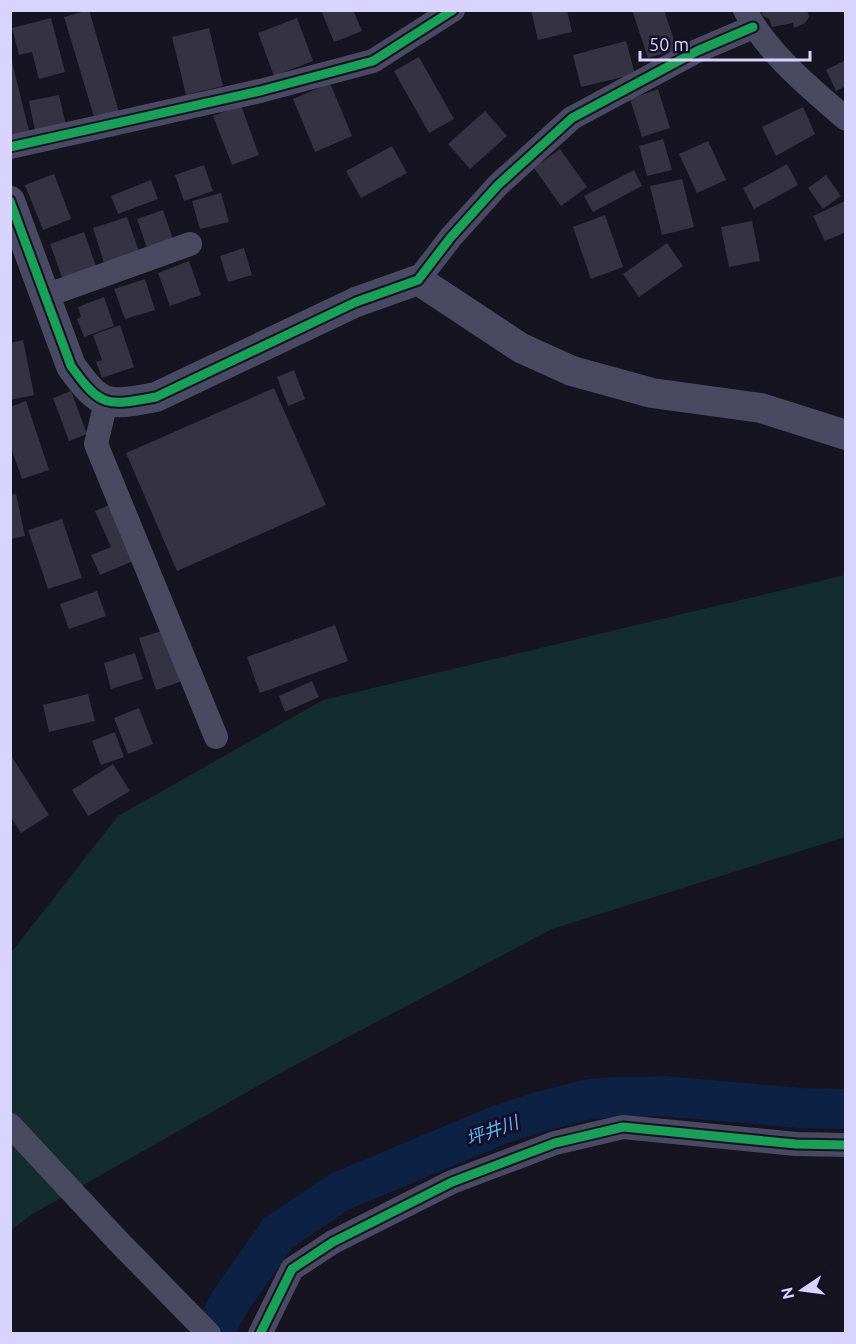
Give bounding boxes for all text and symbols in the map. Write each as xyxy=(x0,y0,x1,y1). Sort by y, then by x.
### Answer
scale bar xyxy=(640,24,810,62)
text: 50 m xyxy=(649,34,689,54)
water label: 坪井川 xyxy=(463,1111,523,1149)
north arrow xyxy=(772,1260,832,1320)
text: N xyxy=(777,1286,797,1301)

